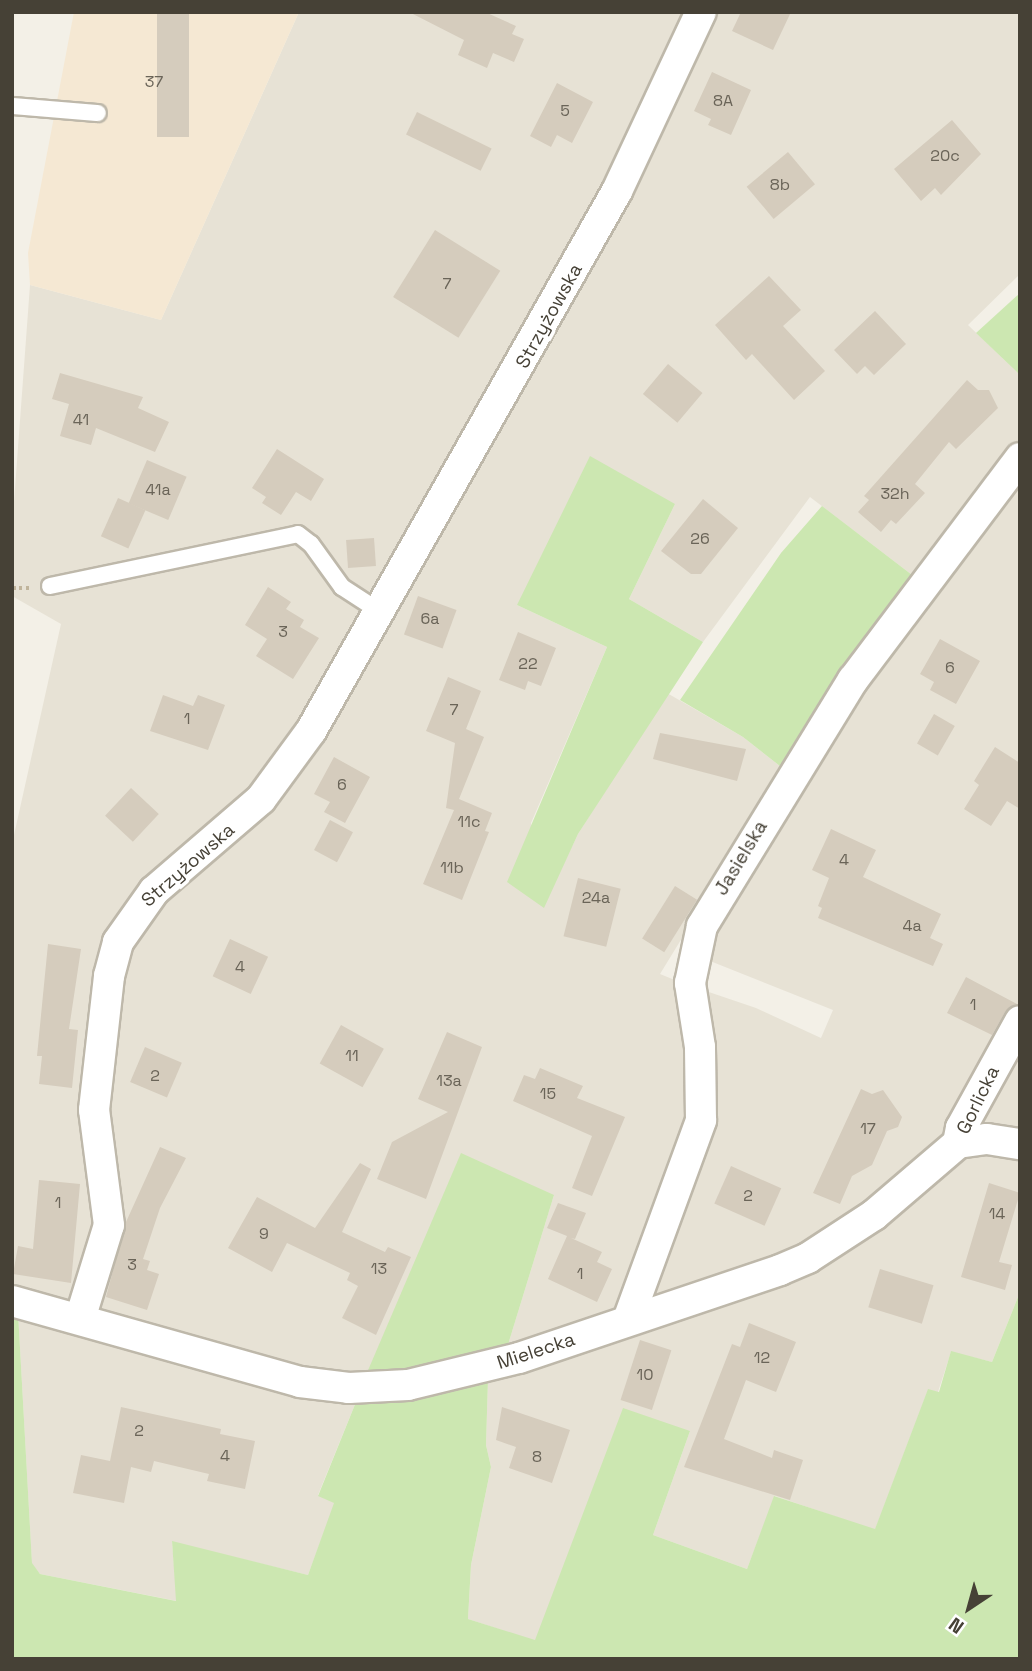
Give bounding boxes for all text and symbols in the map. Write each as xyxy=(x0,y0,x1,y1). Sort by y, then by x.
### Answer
house number: 37 xyxy=(145,72,163,92)
house number: 8A xyxy=(713,91,733,111)
house number: 5 xyxy=(560,101,570,121)
house number: 20c xyxy=(930,146,960,166)
house number: 8b xyxy=(770,175,790,195)
street label: Strzyżowska xyxy=(511,260,587,372)
house number: 7 xyxy=(442,274,452,294)
house number: 41 xyxy=(73,410,89,430)
house number: 41a xyxy=(145,480,171,500)
house number: 32h xyxy=(880,484,910,504)
house number: 26 xyxy=(690,529,710,549)
house number: 6a xyxy=(421,609,439,629)
house number: 3 xyxy=(278,622,288,642)
house number: 22 xyxy=(518,654,538,674)
house number: 6 xyxy=(945,658,955,678)
house number: 7 xyxy=(449,700,459,720)
house number: 1 xyxy=(184,709,190,729)
house number: 6 xyxy=(337,775,347,795)
house number: 11c xyxy=(458,812,480,832)
street label: Jasielska xyxy=(710,816,772,900)
street label: Strzyżowska xyxy=(137,818,239,912)
house number: 4 xyxy=(839,850,849,870)
house number: 11b xyxy=(440,858,464,878)
house number: 24a xyxy=(582,888,610,908)
house number: 4a xyxy=(902,916,922,936)
house number: 4 xyxy=(235,957,245,977)
house number: 1 xyxy=(970,995,976,1015)
house number: 11 xyxy=(345,1046,359,1066)
street label: Gorlicka xyxy=(952,1062,1004,1138)
house number: 2 xyxy=(150,1066,160,1086)
house number: 13a xyxy=(436,1071,462,1091)
house number: 15 xyxy=(540,1084,556,1104)
house number: 17 xyxy=(860,1119,876,1139)
house number: 2 xyxy=(743,1186,753,1206)
house number: 1 xyxy=(55,1193,61,1213)
house number: 14 xyxy=(989,1204,1005,1224)
house number: 9 xyxy=(259,1224,269,1244)
house number: 3 xyxy=(127,1255,137,1275)
house number: 13 xyxy=(371,1259,387,1279)
house number: 1 xyxy=(577,1264,583,1284)
street label: Mielecka xyxy=(494,1328,578,1374)
house number: 12 xyxy=(754,1348,770,1368)
house number: 10 xyxy=(637,1365,653,1385)
house number: 2 xyxy=(134,1421,144,1441)
house number: 4 xyxy=(220,1446,230,1466)
house number: 8 xyxy=(532,1447,542,1467)
north arrow xyxy=(934,1573,1004,1643)
text: N xyxy=(944,1612,969,1639)

